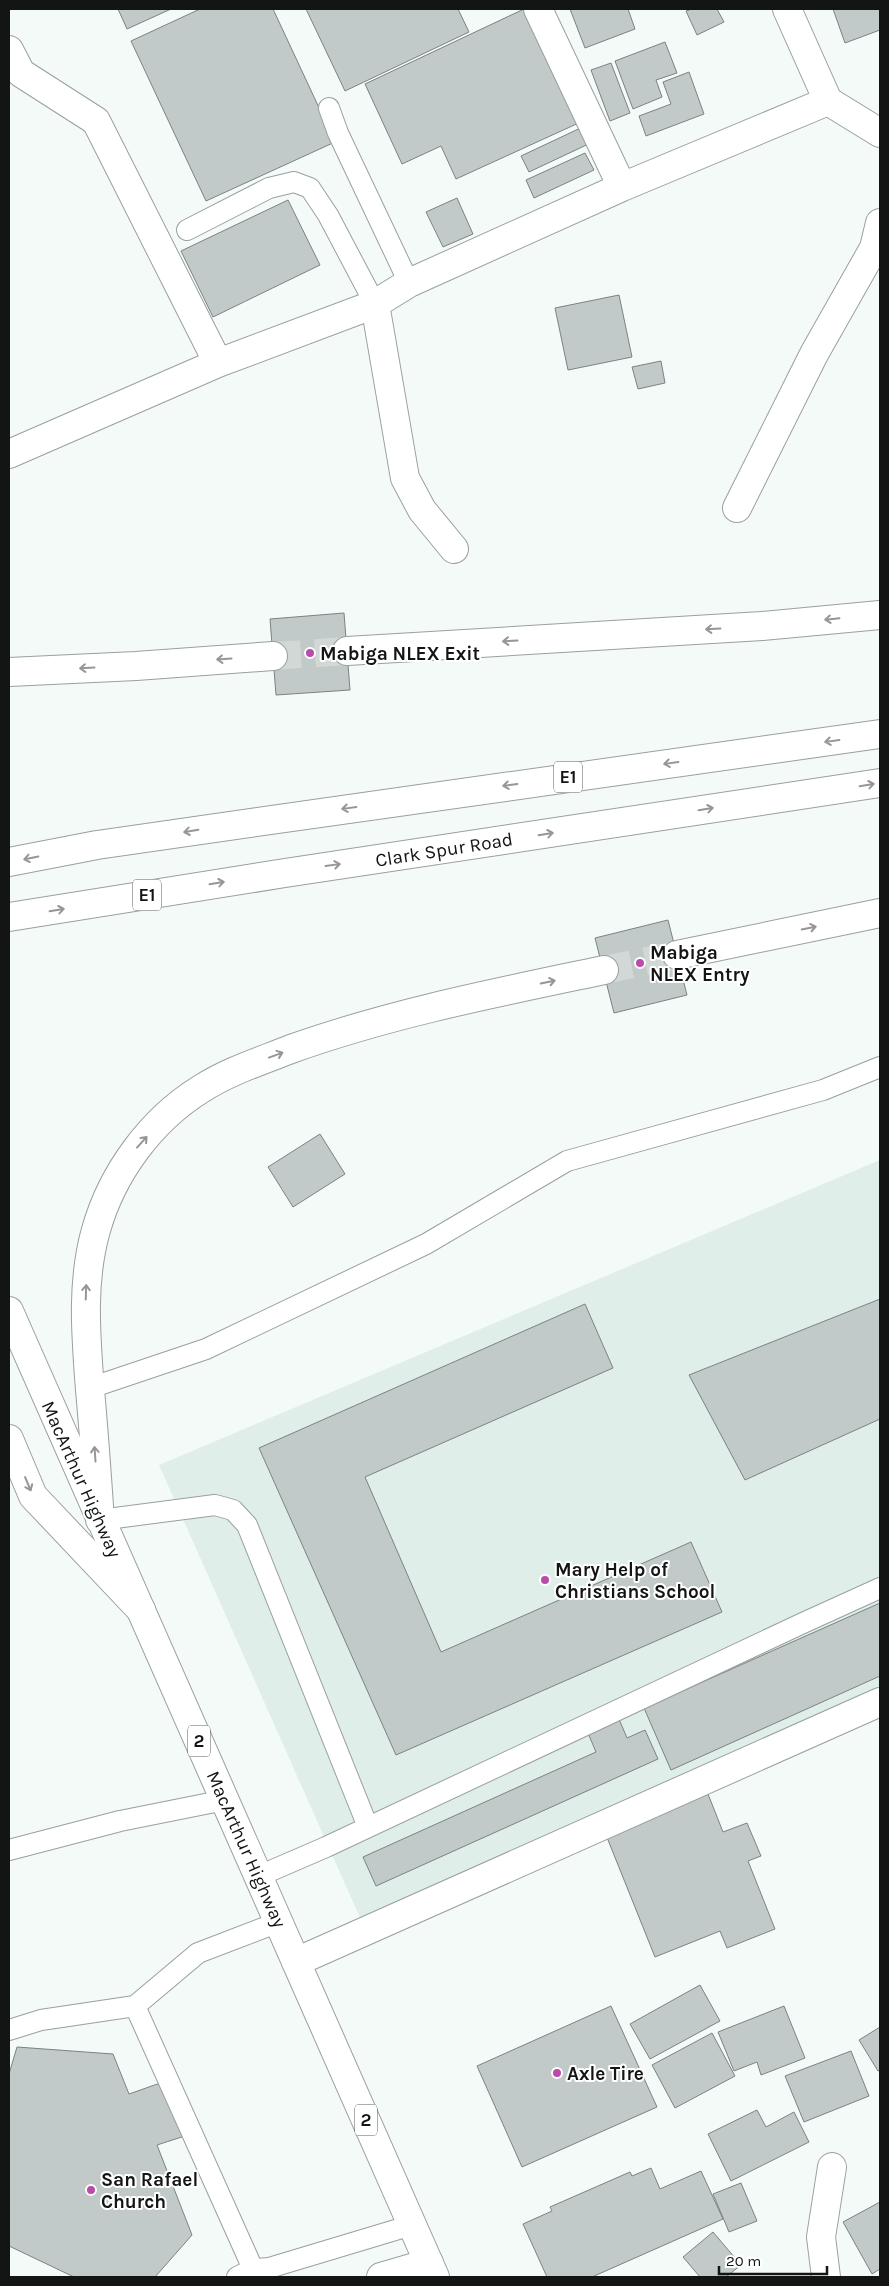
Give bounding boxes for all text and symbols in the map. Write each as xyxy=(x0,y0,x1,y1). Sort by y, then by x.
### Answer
one-way arrow xyxy=(824,614,840,624)
one-way arrow xyxy=(705,624,721,634)
one-way arrow xyxy=(502,637,518,646)
place label: Mabiga NLEX Exit xyxy=(320,643,480,665)
marker: Mabiga NLEX Exit xyxy=(304,647,316,659)
one-way arrow xyxy=(216,655,232,664)
one-way arrow xyxy=(79,664,95,673)
one-way arrow xyxy=(824,736,840,746)
one-way arrow xyxy=(663,758,679,768)
road number: E1 xyxy=(554,762,582,792)
one-way arrow xyxy=(502,780,518,790)
one-way arrow xyxy=(859,780,875,790)
one-way arrow xyxy=(341,803,357,813)
one-way arrow xyxy=(698,804,714,814)
one-way arrow xyxy=(183,827,199,837)
street label: Clark Spur Road xyxy=(374,828,514,872)
one-way arrow xyxy=(537,828,553,838)
one-way arrow xyxy=(23,853,39,863)
one-way arrow xyxy=(325,860,341,870)
one-way arrow xyxy=(209,878,225,888)
road number: E1 xyxy=(133,880,161,910)
one-way arrow xyxy=(49,904,65,914)
one-way arrow xyxy=(800,922,816,932)
place label: Mabiga NLEX Entry xyxy=(650,942,750,986)
marker: Mabiga NLEX Entry xyxy=(634,957,646,969)
one-way arrow xyxy=(540,976,556,986)
one-way arrow xyxy=(268,1050,283,1059)
one-way arrow xyxy=(136,1136,148,1149)
one-way arrow xyxy=(82,1284,91,1300)
street label: MacArthur Highway xyxy=(37,1398,126,1561)
one-way arrow xyxy=(90,1446,100,1462)
one-way arrow xyxy=(24,1476,34,1491)
place label: Mary Help of Christians School xyxy=(555,1559,715,1603)
marker: Mary Help of Christians School xyxy=(539,1574,551,1586)
road number: 2 xyxy=(188,1725,210,1756)
street label: MacArthur Highway xyxy=(202,1768,291,1931)
place label: Axle Tire xyxy=(567,2063,644,2085)
marker: Axle Tire xyxy=(551,2067,563,2079)
road number: 2 xyxy=(355,2104,377,2136)
place label: San Rafael Church xyxy=(101,2169,198,2213)
marker: San Rafael Church xyxy=(85,2184,97,2196)
scale bar xyxy=(719,2244,826,2276)
text: 20 m xyxy=(726,2252,761,2270)

